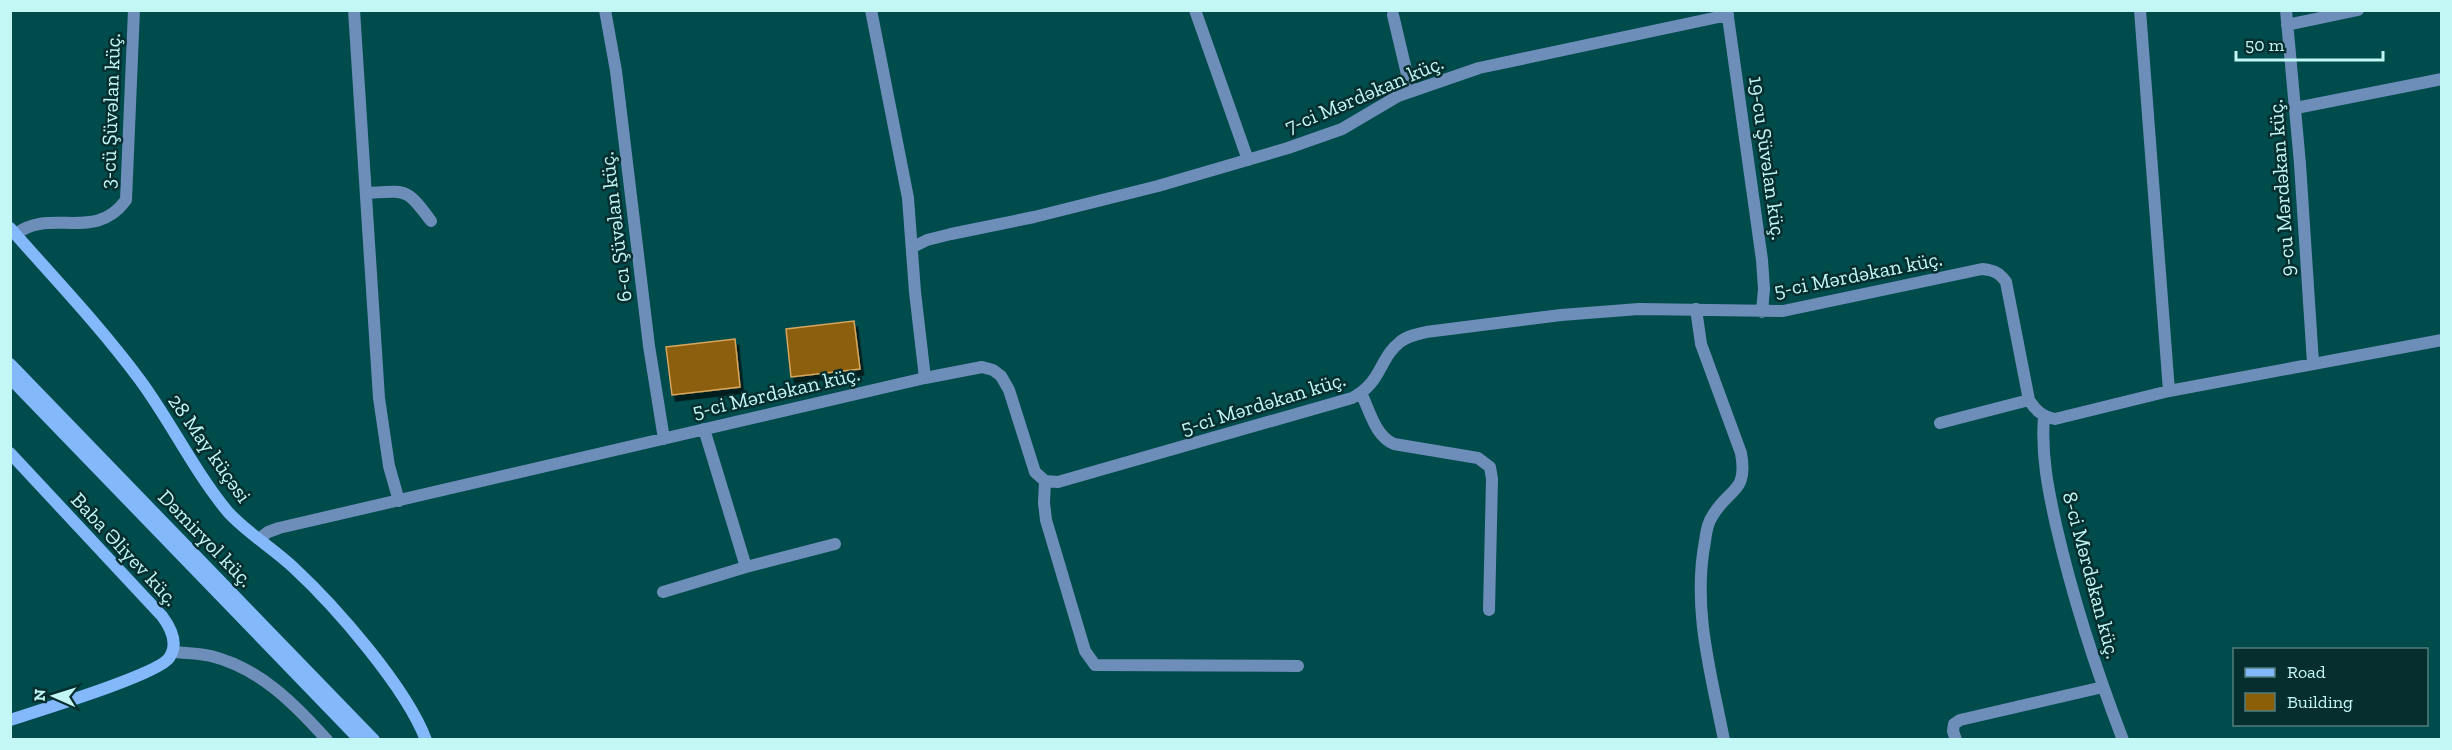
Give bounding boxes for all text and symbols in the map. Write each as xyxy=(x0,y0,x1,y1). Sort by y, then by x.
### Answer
scale bar xyxy=(2236,24,2383,62)
street label: 3-cü Şüvəlan küç. xyxy=(95,33,125,189)
text: 50 m xyxy=(2245,34,2285,56)
street label: 7-ci Mərdəkan küç. xyxy=(1281,49,1447,139)
street label: 19-cu Şüvəlan küç. xyxy=(1744,74,1792,242)
street label: 9-cu Mərdəkan küç. xyxy=(2262,99,2300,277)
street label: 6-cı Şüvəlan küç. xyxy=(593,150,637,304)
street label: 5-ci Mərdəkan küç. xyxy=(1772,245,1944,303)
street label: 5-ci Mərdəkan küç. xyxy=(690,361,862,423)
street label: 5-ci Mərdəkan küç. xyxy=(1178,366,1348,440)
street label: 28 May küçəsi xyxy=(163,389,257,507)
street label: Dəmiryol küç. xyxy=(153,484,259,592)
street label: Baba Əliyev küç. xyxy=(66,487,184,611)
street label: 8-ci Mərdəkan küç. xyxy=(2058,489,2126,661)
legend xyxy=(2233,648,2428,726)
text: Road xyxy=(2287,661,2326,683)
north arrow xyxy=(24,666,84,726)
text: N xyxy=(30,689,49,702)
text: Building xyxy=(2287,691,2353,713)

